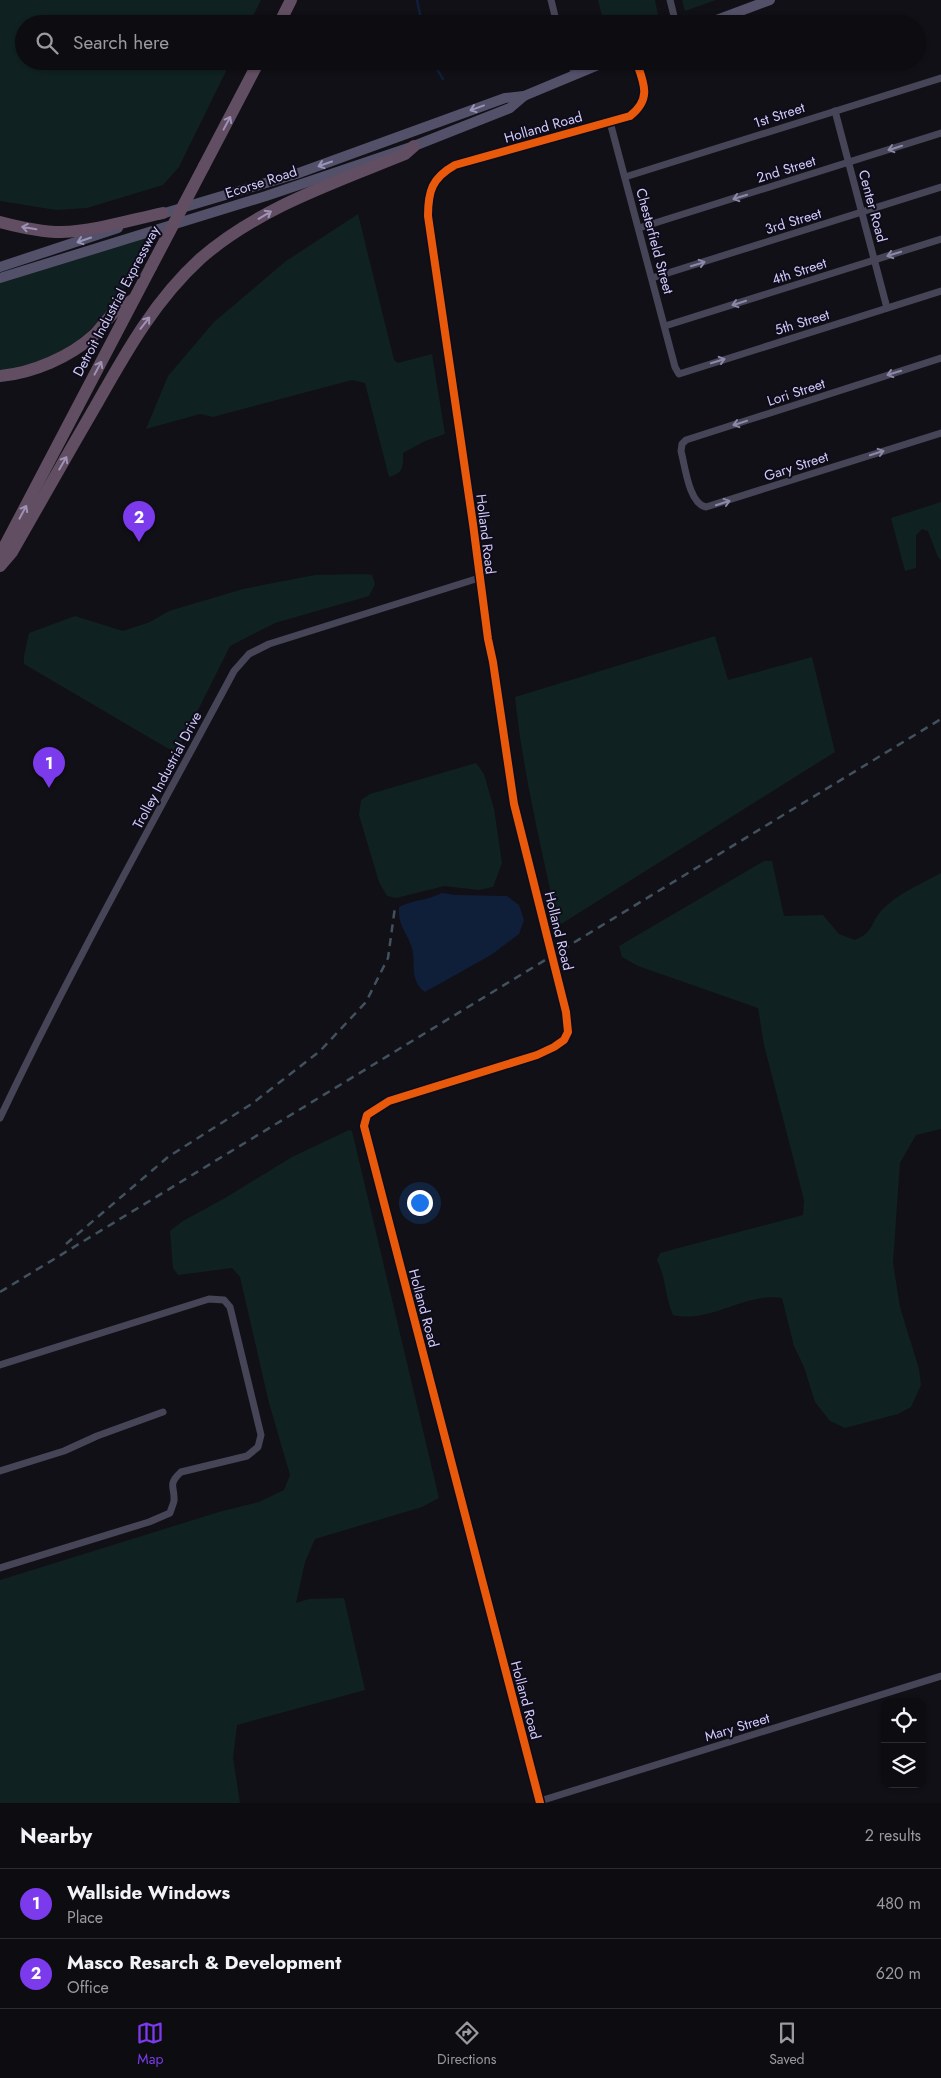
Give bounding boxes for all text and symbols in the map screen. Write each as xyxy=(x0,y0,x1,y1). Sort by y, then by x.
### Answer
search box xyxy=(15,15,926,70)
icon: search xyxy=(33,29,61,57)
text: Search here xyxy=(73,29,169,56)
street label: 1st Street xyxy=(751,97,808,133)
one-way arrow xyxy=(470,104,486,113)
street label: Holland Road xyxy=(502,106,584,148)
one-way arrow xyxy=(223,116,232,131)
one-way arrow xyxy=(887,143,903,153)
street label: 2nd Street xyxy=(754,150,819,187)
one-way arrow xyxy=(318,160,333,169)
street label: Ecorse Road xyxy=(223,161,299,203)
street label: Center Road xyxy=(854,168,892,244)
street label: Chesterfield Street xyxy=(631,186,679,297)
one-way arrow xyxy=(732,192,748,202)
street label: 3rd Street xyxy=(762,203,824,239)
one-way arrow xyxy=(257,210,271,220)
street label: Detroit Industrial Expressway xyxy=(68,221,165,380)
one-way arrow xyxy=(21,223,37,233)
one-way arrow xyxy=(76,236,92,245)
one-way arrow xyxy=(887,250,903,259)
street label: 4th Street xyxy=(769,253,830,289)
one-way arrow xyxy=(690,258,706,268)
one-way arrow xyxy=(732,298,748,308)
street label: 5th Street xyxy=(772,304,832,340)
one-way arrow xyxy=(139,316,150,329)
one-way arrow xyxy=(710,356,726,366)
one-way arrow xyxy=(93,360,103,375)
one-way arrow xyxy=(887,369,903,378)
street label: Lori Street xyxy=(764,373,828,411)
one-way arrow xyxy=(733,419,748,428)
street label: Gary Street xyxy=(761,446,831,486)
one-way arrow xyxy=(869,447,885,457)
one-way arrow xyxy=(58,456,68,470)
street label: Holland Road xyxy=(471,493,501,575)
one-way arrow xyxy=(714,497,730,507)
pin: 2 xyxy=(123,501,155,542)
one-way arrow xyxy=(18,504,28,519)
street label: Trolley Industrial Drive xyxy=(128,708,206,832)
pin: 1 xyxy=(33,747,65,788)
street label: Holland Road xyxy=(540,889,578,973)
your location xyxy=(407,1190,433,1216)
street label: Holland Road xyxy=(404,1267,444,1349)
street label: Holland Road xyxy=(506,1659,546,1741)
map controls xyxy=(881,1698,926,1788)
button: locate xyxy=(881,1698,926,1743)
street label: Mary Street xyxy=(702,1707,773,1746)
button: layers xyxy=(881,1743,926,1788)
text: Nearby xyxy=(20,1821,92,1851)
text: 2 results xyxy=(865,1824,921,1847)
text: Wallside Windows xyxy=(67,1879,230,1906)
text: 1 xyxy=(32,1892,40,1915)
text: 480 m xyxy=(876,1892,921,1915)
text: Place xyxy=(67,1906,103,1929)
text: Masco Resarch & Development xyxy=(67,1949,341,1976)
text: 2 xyxy=(31,1962,41,1985)
text: 620 m xyxy=(876,1962,921,1985)
text: Office xyxy=(67,1976,109,1999)
tab: Map xyxy=(136,2019,164,2069)
tab: Directions xyxy=(437,2019,496,2069)
tab: Saved xyxy=(769,2019,805,2069)

